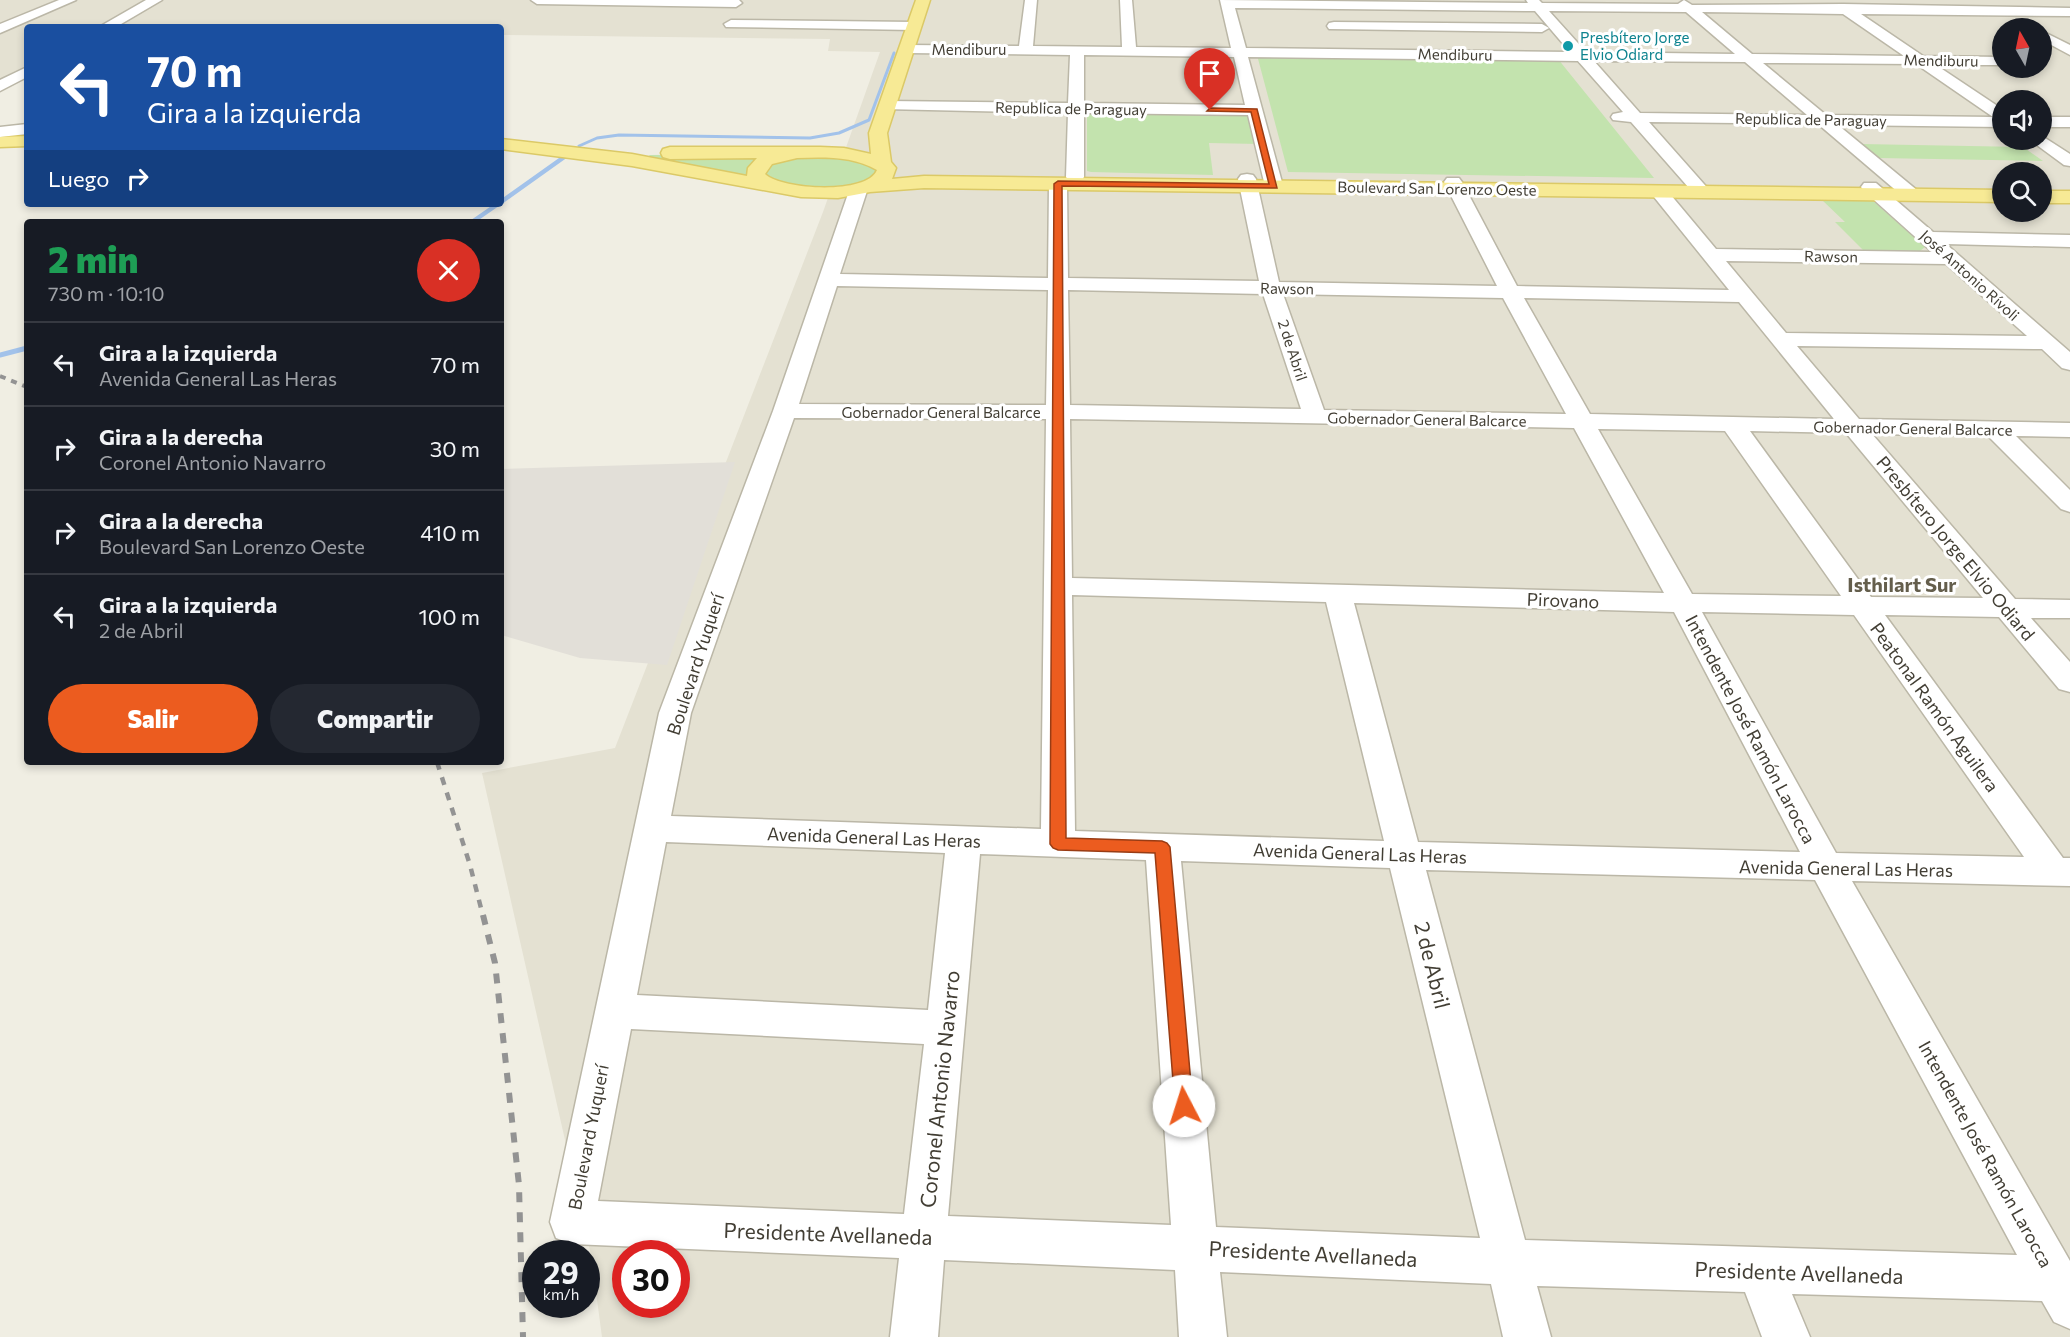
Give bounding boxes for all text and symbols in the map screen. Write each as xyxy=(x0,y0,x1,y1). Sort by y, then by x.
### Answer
north arrow xyxy=(1992,18,2052,78)
map controls xyxy=(1992,18,2052,222)
place label: Presbítero Jorge Elvio Odiard xyxy=(1580,28,1689,63)
marker: Presbítero Jorge Elvio Odiard xyxy=(1561,39,1575,53)
street label: Mendiburu xyxy=(932,40,1006,58)
text: 70 m xyxy=(147,44,242,96)
street label: Mendiburu xyxy=(1417,44,1493,64)
icon: left xyxy=(48,48,126,126)
pin xyxy=(1184,48,1235,110)
street label: Mendiburu xyxy=(1903,50,1979,70)
icon: arrive xyxy=(1193,57,1226,90)
button: sound xyxy=(1992,90,2052,150)
text: Gira a la izquierda xyxy=(147,96,361,129)
street label: Republica de Paraguay xyxy=(995,98,1147,118)
street label: Republica de Paraguay xyxy=(1735,109,1887,129)
icon: right xyxy=(121,162,154,195)
button: search xyxy=(1992,162,2052,222)
text: Luego xyxy=(48,165,109,192)
street label: Boulevard San Lorenzo Oeste xyxy=(1337,177,1537,199)
street label: José Antonio Rívoli xyxy=(1917,226,2023,324)
text: 2 min xyxy=(48,236,138,280)
button: close xyxy=(417,239,480,302)
street label: Rawson xyxy=(1804,247,1858,265)
street label: Rawson xyxy=(1260,279,1314,297)
text: 730 m · 10:10 xyxy=(48,281,165,305)
street label: 2 de Abril xyxy=(1275,317,1311,383)
text: Gira a la izquierda xyxy=(99,339,277,366)
icon: left xyxy=(48,348,81,381)
text: 70 m xyxy=(431,351,480,378)
text: Avenida General Las Heras xyxy=(99,366,337,390)
street label: Gobernador General Balcarce xyxy=(841,403,1041,421)
street label: Gobernador General Balcarce xyxy=(1327,408,1527,430)
street label: Gobernador General Balcarce xyxy=(1813,417,2013,439)
text: Gira a la derecha xyxy=(99,423,263,450)
icon: right xyxy=(48,432,81,465)
text: 30 m xyxy=(430,435,480,462)
text: Coronel Antonio Navarro xyxy=(99,450,326,474)
street label: Presbítero Jorge Elvio Odiard xyxy=(1872,451,2040,645)
text: Gira a la derecha xyxy=(99,507,263,534)
icon: right xyxy=(48,516,81,549)
text: 410 m xyxy=(420,519,480,546)
text: Boulevard San Lorenzo Oeste xyxy=(99,534,365,558)
district label: Isthilart Sur xyxy=(1847,572,1957,596)
street label: Pirovano xyxy=(1526,588,1600,612)
street label: Boulevard Yuquerí xyxy=(662,589,729,738)
text: Gira a la izquierda xyxy=(99,591,277,618)
icon: left xyxy=(48,600,81,633)
text: 100 m xyxy=(418,603,480,630)
street label: Intendente José Ramón Larocca xyxy=(1681,611,1821,847)
text: 2 de Abril xyxy=(99,618,184,642)
street label: Peatonal Ramón Aguilera xyxy=(1866,618,2004,796)
button: Salir xyxy=(48,684,258,753)
button: Compartir xyxy=(270,684,480,753)
street label: Avenida General Las Heras xyxy=(767,822,981,852)
street label: Avenida General Las Heras xyxy=(1253,838,1467,868)
street label: Avenida General Las Heras xyxy=(1739,855,1953,881)
street label: 2 de Abril xyxy=(1410,919,1456,1011)
street label: Coronel Antonio Navarro xyxy=(914,969,964,1209)
street label: Intendente José Ramón Larocca xyxy=(1914,1037,2058,1271)
street label: Boulevard Yuquerí xyxy=(563,1061,613,1212)
position arrow xyxy=(1152,1074,1216,1138)
street label: Presidente Avellaneda xyxy=(723,1217,933,1249)
street label: Presidente Avellaneda xyxy=(1208,1235,1418,1271)
speed limit sign: 30 xyxy=(612,1240,690,1318)
text: 29 xyxy=(543,1253,579,1290)
street label: Presidente Avellaneda xyxy=(1694,1256,1904,1288)
text: km/h xyxy=(543,1285,579,1303)

